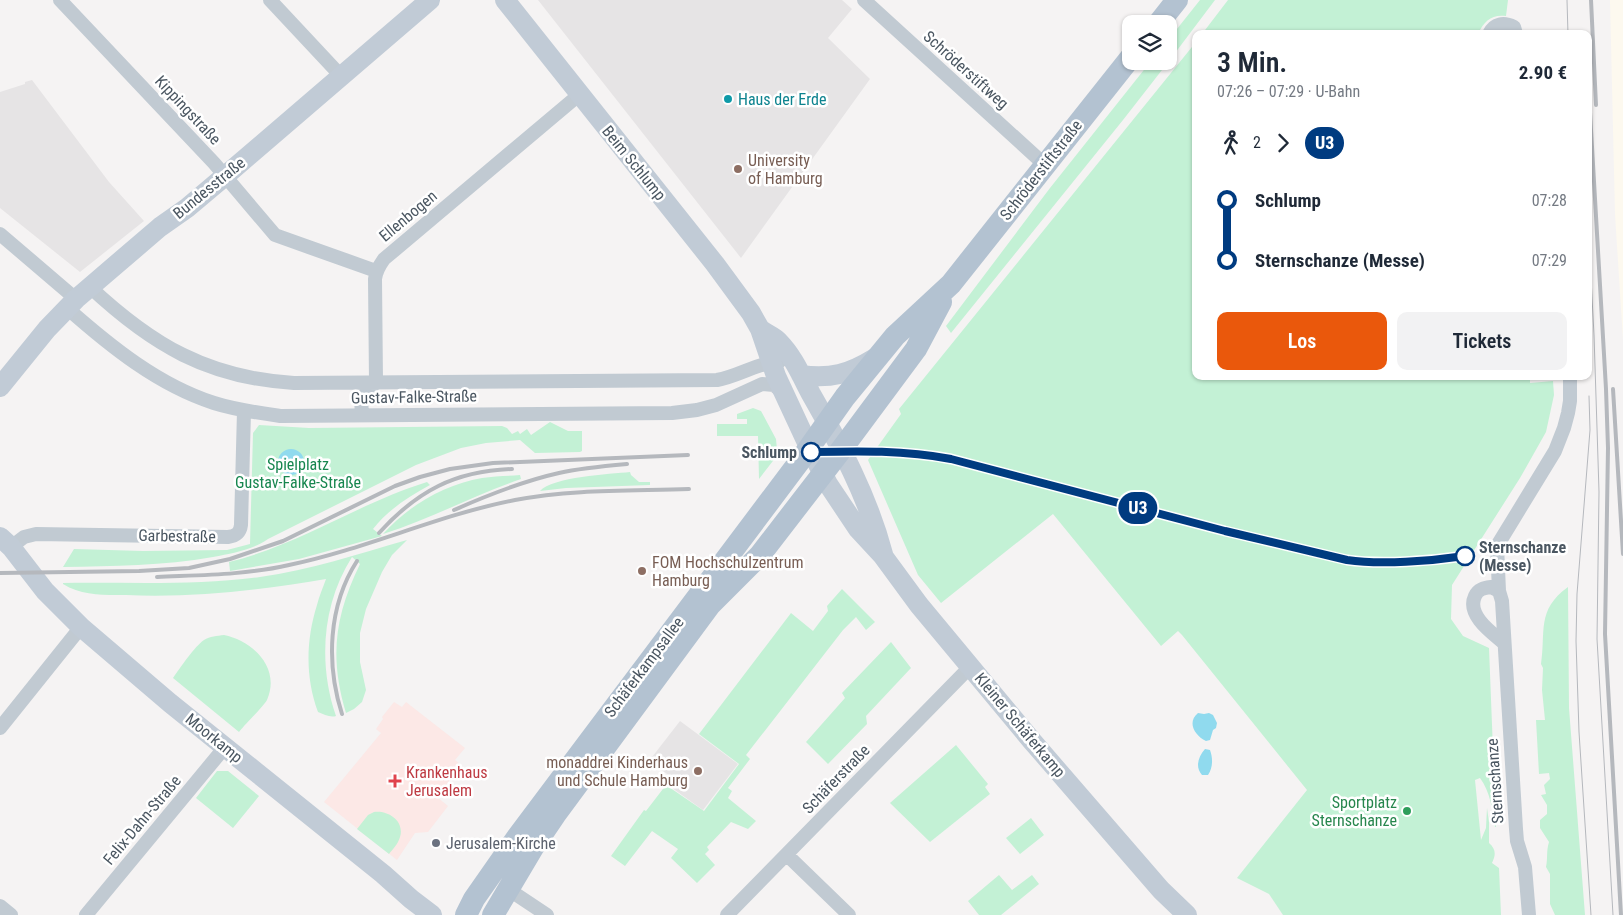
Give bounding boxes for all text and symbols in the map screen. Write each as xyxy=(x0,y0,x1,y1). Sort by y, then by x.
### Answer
map controls xyxy=(1122,15,1177,70)
button: layers xyxy=(1122,15,1177,70)
street label: Schröderstiftweg xyxy=(920,27,1012,113)
text: 3 Min. xyxy=(1217,46,1287,79)
text: 2.90 € xyxy=(1519,61,1567,84)
street label: Kippingstraße xyxy=(151,71,225,149)
text: 07:26 – 07:29 · U-Bahn xyxy=(1217,82,1360,101)
place label: Haus der Erde xyxy=(738,90,826,109)
marker: Haus der Erde xyxy=(722,93,734,105)
street label: Schröderstiftstraße xyxy=(996,116,1086,224)
street label: Beim Schlump xyxy=(598,122,670,204)
icon: walk xyxy=(1217,129,1245,157)
icon: forward xyxy=(1269,129,1297,157)
text: U3 xyxy=(1315,132,1334,153)
text: 2 xyxy=(1253,133,1261,152)
place label: University of Hamburg xyxy=(748,151,823,188)
street label: Bundesstraße xyxy=(169,153,249,223)
marker: University of Hamburg xyxy=(732,163,744,175)
street label: Ellenbogen xyxy=(375,186,441,246)
text: Schlump xyxy=(1255,189,1321,212)
text: 07:28 xyxy=(1532,191,1567,210)
text: Sternschanze (Messe) xyxy=(1255,249,1425,272)
text: 07:29 xyxy=(1532,251,1567,270)
button: Los xyxy=(1217,312,1387,370)
button: Tickets xyxy=(1397,312,1567,370)
street label: Gustav-Falke-Straße xyxy=(351,386,477,408)
marker: Schlump xyxy=(801,442,821,462)
place label: Schlump xyxy=(741,443,797,462)
park label: Spielplatz Gustav-Falke-Straße xyxy=(235,455,361,492)
line badge: U3 xyxy=(1116,492,1160,524)
text: U3 xyxy=(1128,497,1148,518)
street label: Garbestraße xyxy=(138,526,216,546)
place label: Sternschanze (Messe) xyxy=(1479,538,1566,575)
marker: Sternschanze (Messe) xyxy=(1455,546,1475,566)
place label: FOM Hochschulzentrum Hamburg xyxy=(652,553,804,590)
marker: FOM Hochschulzentrum Hamburg xyxy=(636,565,648,577)
street label: Schäferkampsallee xyxy=(600,613,688,721)
street label: Kleiner Schäferkamp xyxy=(971,669,1069,781)
street label: Moorkamp xyxy=(182,709,246,767)
street label: Sternschanze xyxy=(1483,738,1507,824)
street label: Schäferstraße xyxy=(798,741,874,817)
place label: monaddrei Kinderhaus und Schule Hamburg xyxy=(546,753,688,790)
place label: Krankenhaus Jerusalem xyxy=(406,763,487,800)
marker: monaddrei Kinderhaus und Schule Hamburg xyxy=(692,765,704,777)
street label: Felix-Dahn-Straße xyxy=(99,771,185,869)
marker: Krankenhaus Jerusalem xyxy=(388,774,402,788)
place label: Sportplatz Sternschanze xyxy=(1312,793,1397,830)
marker: Sportplatz Sternschanze xyxy=(1401,805,1413,817)
place label: Jerusalem-Kirche xyxy=(446,834,556,853)
marker: Jerusalem-Kirche xyxy=(430,837,442,849)

